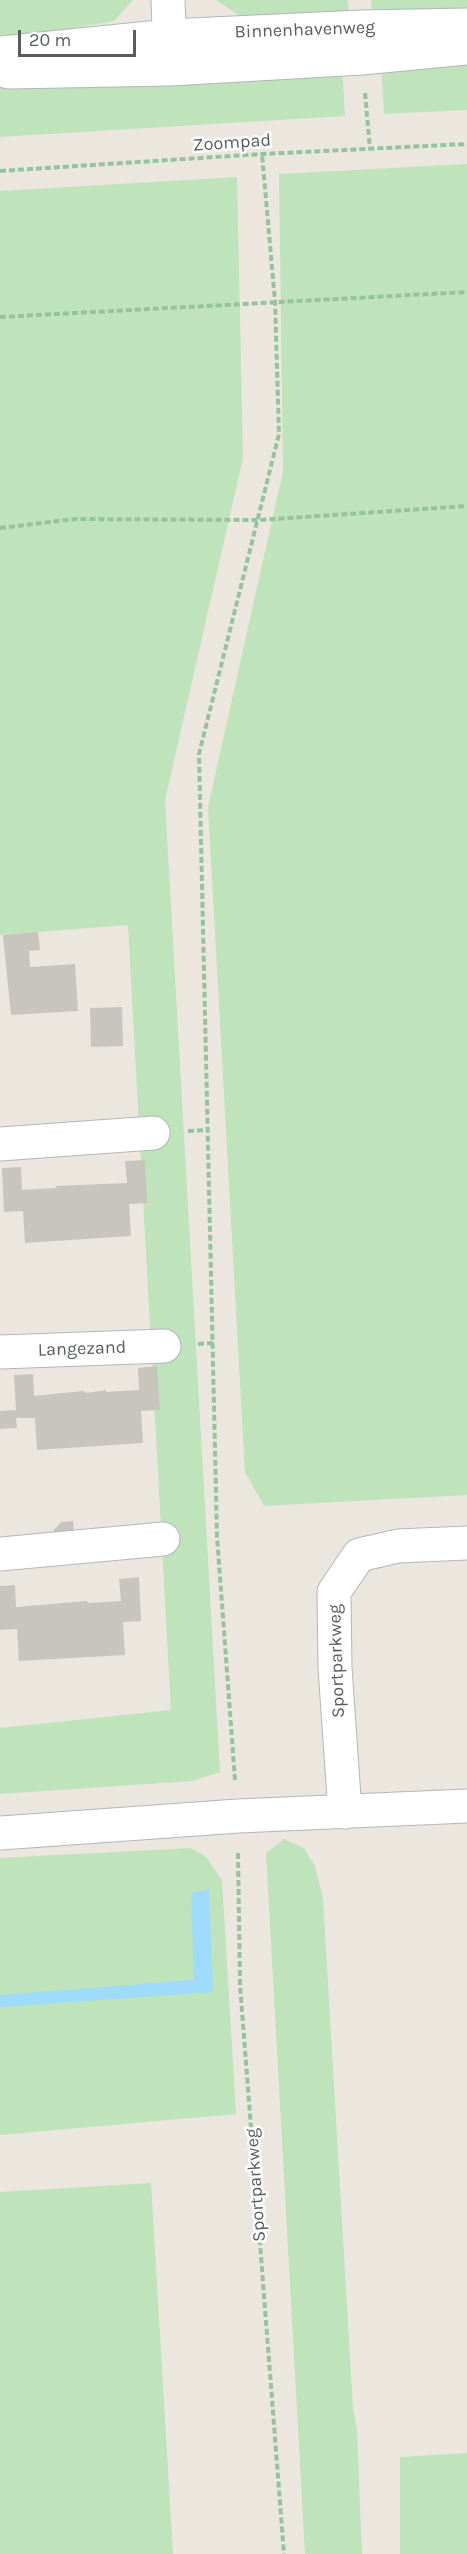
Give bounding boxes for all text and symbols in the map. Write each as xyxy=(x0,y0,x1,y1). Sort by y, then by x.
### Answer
street label: Binnenhavenweg xyxy=(234,17,376,43)
scale bar xyxy=(21,18,140,56)
text: 20 m xyxy=(29,29,71,51)
street label: Zoompad xyxy=(192,129,272,157)
street label: Langezand xyxy=(37,1337,127,1361)
street label: Sportparkweg xyxy=(324,1604,350,1718)
street label: Sportparkweg xyxy=(241,2127,271,2243)

